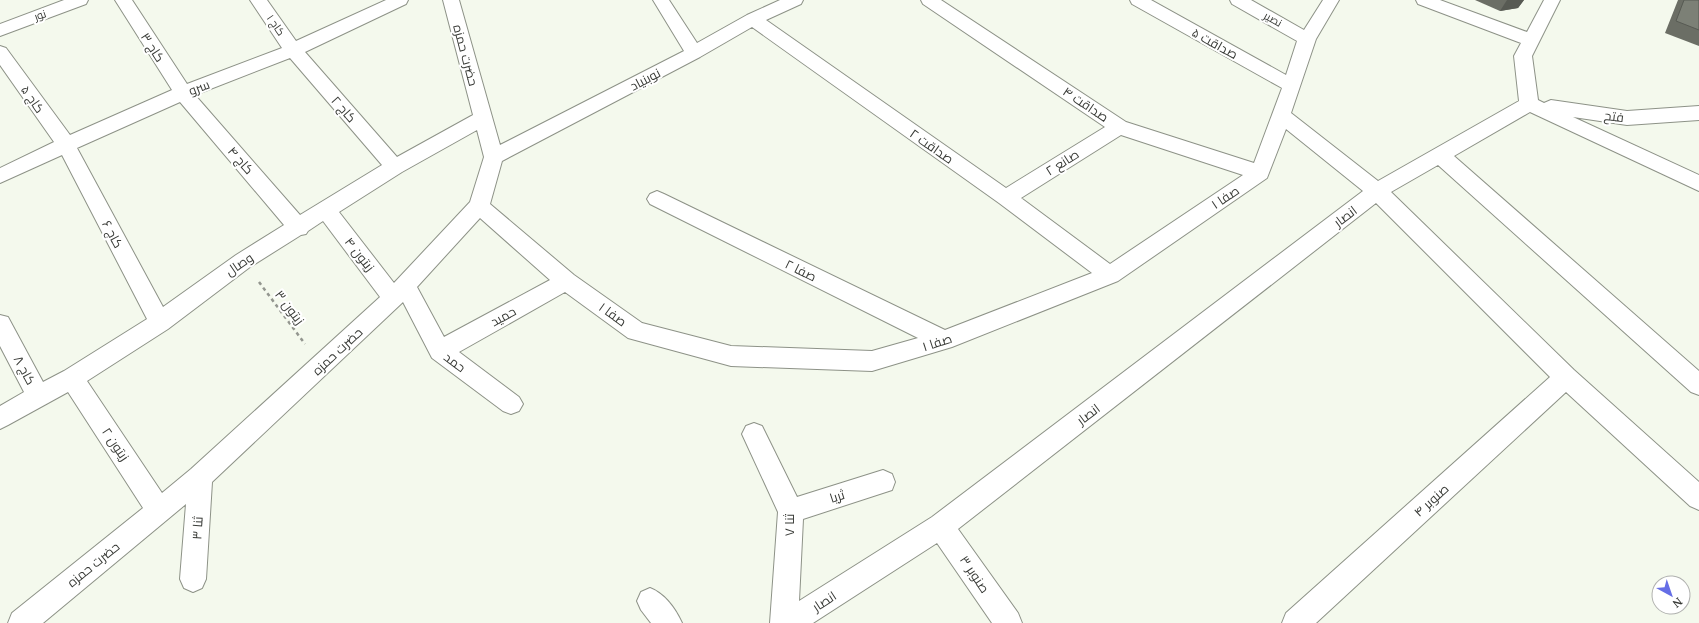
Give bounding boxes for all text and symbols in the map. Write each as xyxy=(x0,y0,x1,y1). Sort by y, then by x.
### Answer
street label: نور xyxy=(31,5,48,24)
street label: نصیر xyxy=(1260,7,1285,30)
street label: کاج ۱ xyxy=(263,11,289,39)
street label: حضرت حمزه xyxy=(449,22,483,88)
street label: صداقت ۵ xyxy=(1189,23,1241,63)
street label: کاج ۳ xyxy=(137,29,169,65)
street label: نوبنیاد xyxy=(627,63,663,95)
street label: سرو xyxy=(186,75,212,99)
street label: کاج ۵ xyxy=(17,82,49,116)
street label: صداقت ۴ xyxy=(1060,82,1112,126)
street label: کاج ۲ xyxy=(327,92,361,126)
street label: فتح xyxy=(1603,106,1625,126)
street label: صداقت ۲ xyxy=(906,124,958,168)
street label: کاج ۴ xyxy=(224,142,258,178)
street label: صانع ۲ xyxy=(1042,145,1082,179)
street label: صفا ۱ xyxy=(1207,181,1243,213)
street label: انصار xyxy=(1329,201,1361,231)
street label: کاج ۶ xyxy=(98,217,128,251)
street label: زیتون ۴ xyxy=(341,233,379,275)
street label: وصال xyxy=(221,248,257,280)
street label: صفا ۲ xyxy=(782,255,820,285)
street label: زیتون ۳ xyxy=(271,286,309,328)
street label: صفا ۱ xyxy=(595,298,631,330)
street label: حمید xyxy=(487,302,519,330)
street label: حضرت حمزه xyxy=(308,323,366,379)
street label: صفا ۱ xyxy=(920,329,954,355)
street label: حمد xyxy=(440,348,470,376)
street label: کاج ۸ xyxy=(10,352,40,388)
street label: انصار xyxy=(1072,399,1104,429)
street label: زیتون ۲ xyxy=(98,424,134,464)
street label: صنوبر ۴ xyxy=(1410,479,1452,521)
street label: ثریا xyxy=(827,485,847,507)
street label: ثنا ۷ xyxy=(780,513,798,536)
street label: ثنا ۳ xyxy=(187,515,207,540)
street label: حضرت حمزه xyxy=(63,537,123,591)
street label: صنوبر ۳ xyxy=(956,552,994,596)
north arrow xyxy=(1651,575,1691,615)
street label: انصار xyxy=(808,587,840,616)
text: N xyxy=(1669,595,1686,612)

